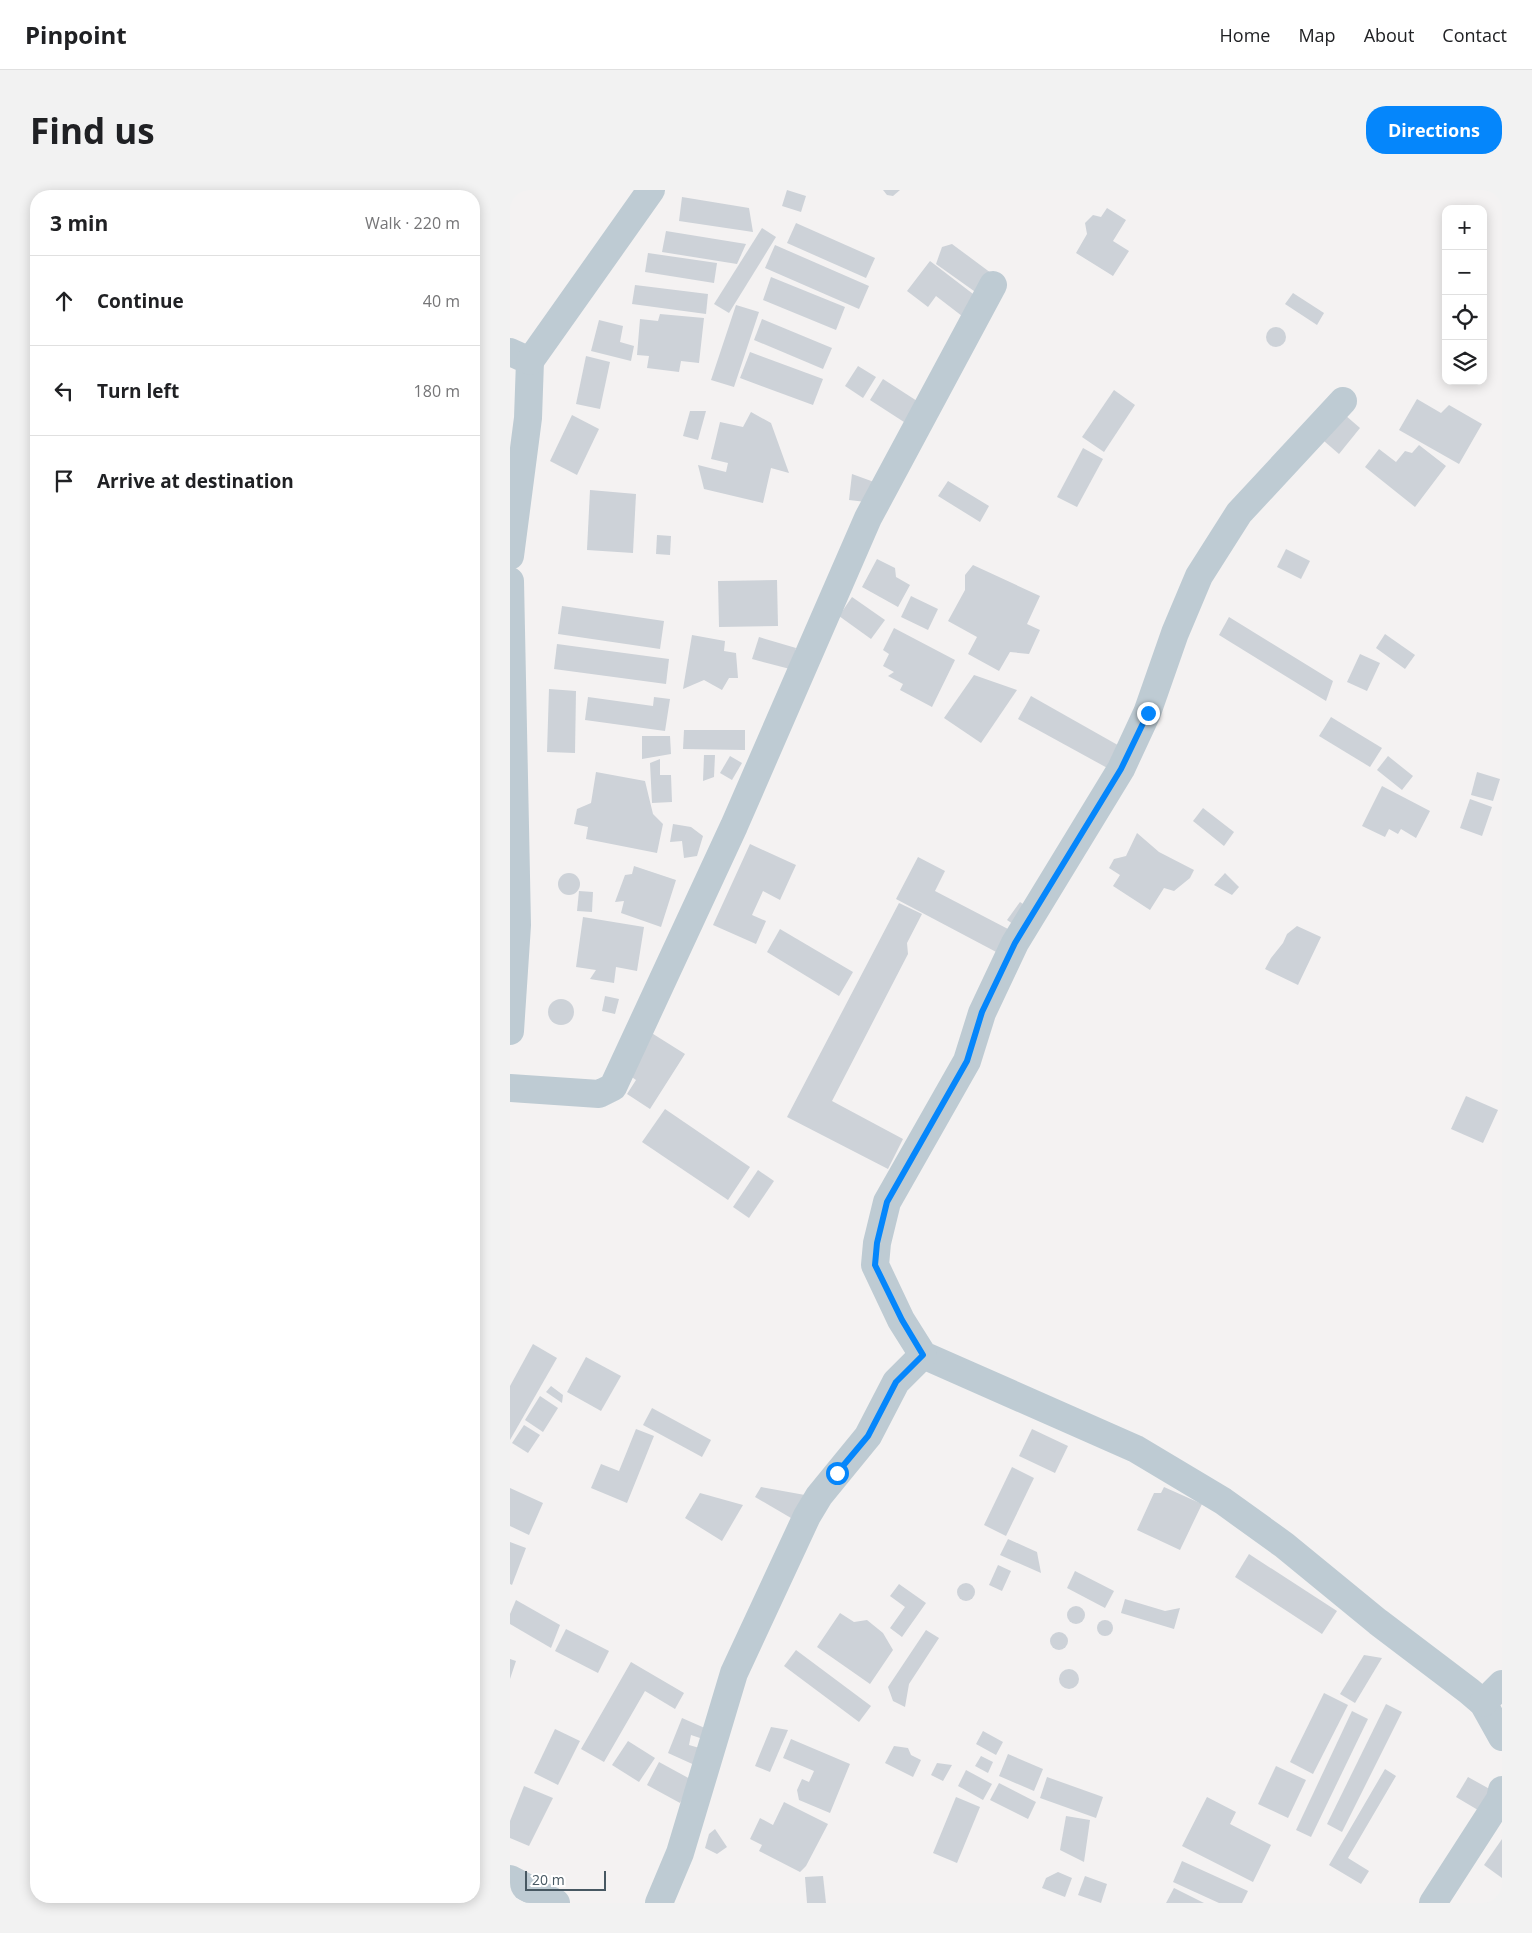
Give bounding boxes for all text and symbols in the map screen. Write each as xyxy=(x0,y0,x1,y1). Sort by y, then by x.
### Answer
text: Pinpoint xyxy=(25,18,127,51)
text: Home xyxy=(1220,23,1270,47)
text: Map xyxy=(1298,23,1336,47)
text: About xyxy=(1364,23,1414,47)
text: Contact xyxy=(1442,23,1507,47)
button: Directions xyxy=(1366,106,1502,154)
text: Find us xyxy=(30,107,155,154)
map controls xyxy=(1442,205,1487,385)
button: + xyxy=(1442,205,1487,250)
text: 3 min xyxy=(50,209,108,237)
text: Walk · 220 m xyxy=(365,212,460,234)
button: − xyxy=(1442,250,1487,295)
icon: ahead xyxy=(50,287,78,315)
text: Continue xyxy=(97,288,184,314)
text: 40 m xyxy=(423,290,460,312)
button: locate xyxy=(1442,295,1487,340)
button: layers xyxy=(1442,340,1487,385)
icon: left xyxy=(50,377,78,405)
text: Turn left xyxy=(97,378,179,404)
text: 180 m xyxy=(414,380,460,402)
icon: arrive xyxy=(50,467,78,495)
text: Arrive at destination xyxy=(97,468,294,494)
route end xyxy=(1137,702,1160,725)
route start xyxy=(826,1462,849,1485)
scale bar xyxy=(525,1868,606,1891)
text: 20 m xyxy=(532,1870,565,1889)

